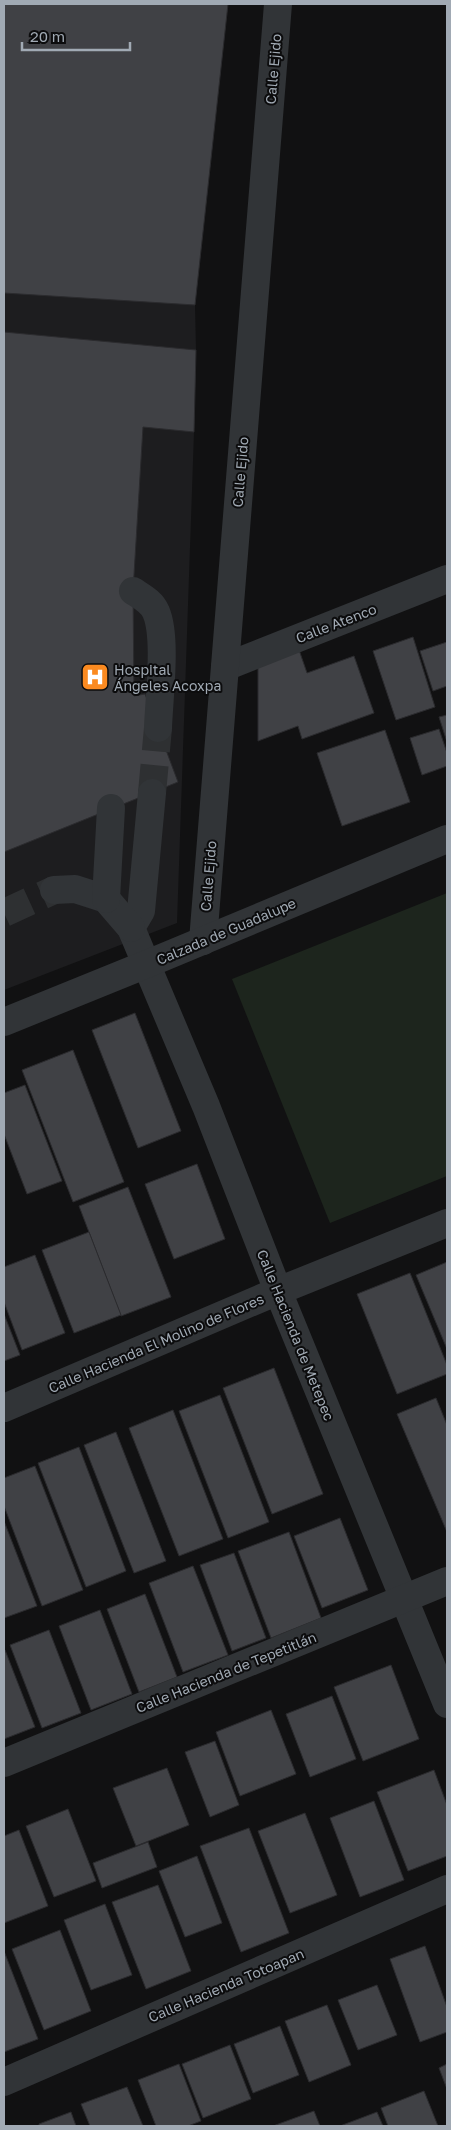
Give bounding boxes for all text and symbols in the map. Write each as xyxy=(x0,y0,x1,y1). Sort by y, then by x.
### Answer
scale bar xyxy=(22,20,130,52)
text: 20 m xyxy=(30,27,65,45)
street label: Calle Ejido xyxy=(261,33,285,105)
street label: Calle Ejido xyxy=(228,436,252,508)
street label: Calle Atenco xyxy=(293,600,379,646)
place label: Hospital Ángeles Acoxpa xyxy=(114,661,221,694)
hospital icon: Hospital Ángeles Acoxpa xyxy=(80,662,110,692)
street label: Calle Ejido xyxy=(196,840,220,912)
street label: Calzada de Guadalupe xyxy=(154,894,298,968)
street label: Calle Hacienda de Metepec xyxy=(254,1247,338,1423)
street label: Calle Hacienda El Molino de Flores xyxy=(46,1290,266,1396)
street label: Calle Hacienda de Tepetitlán xyxy=(133,1628,319,1716)
street label: Calle Hacienda Totoapan xyxy=(146,1944,306,2026)

